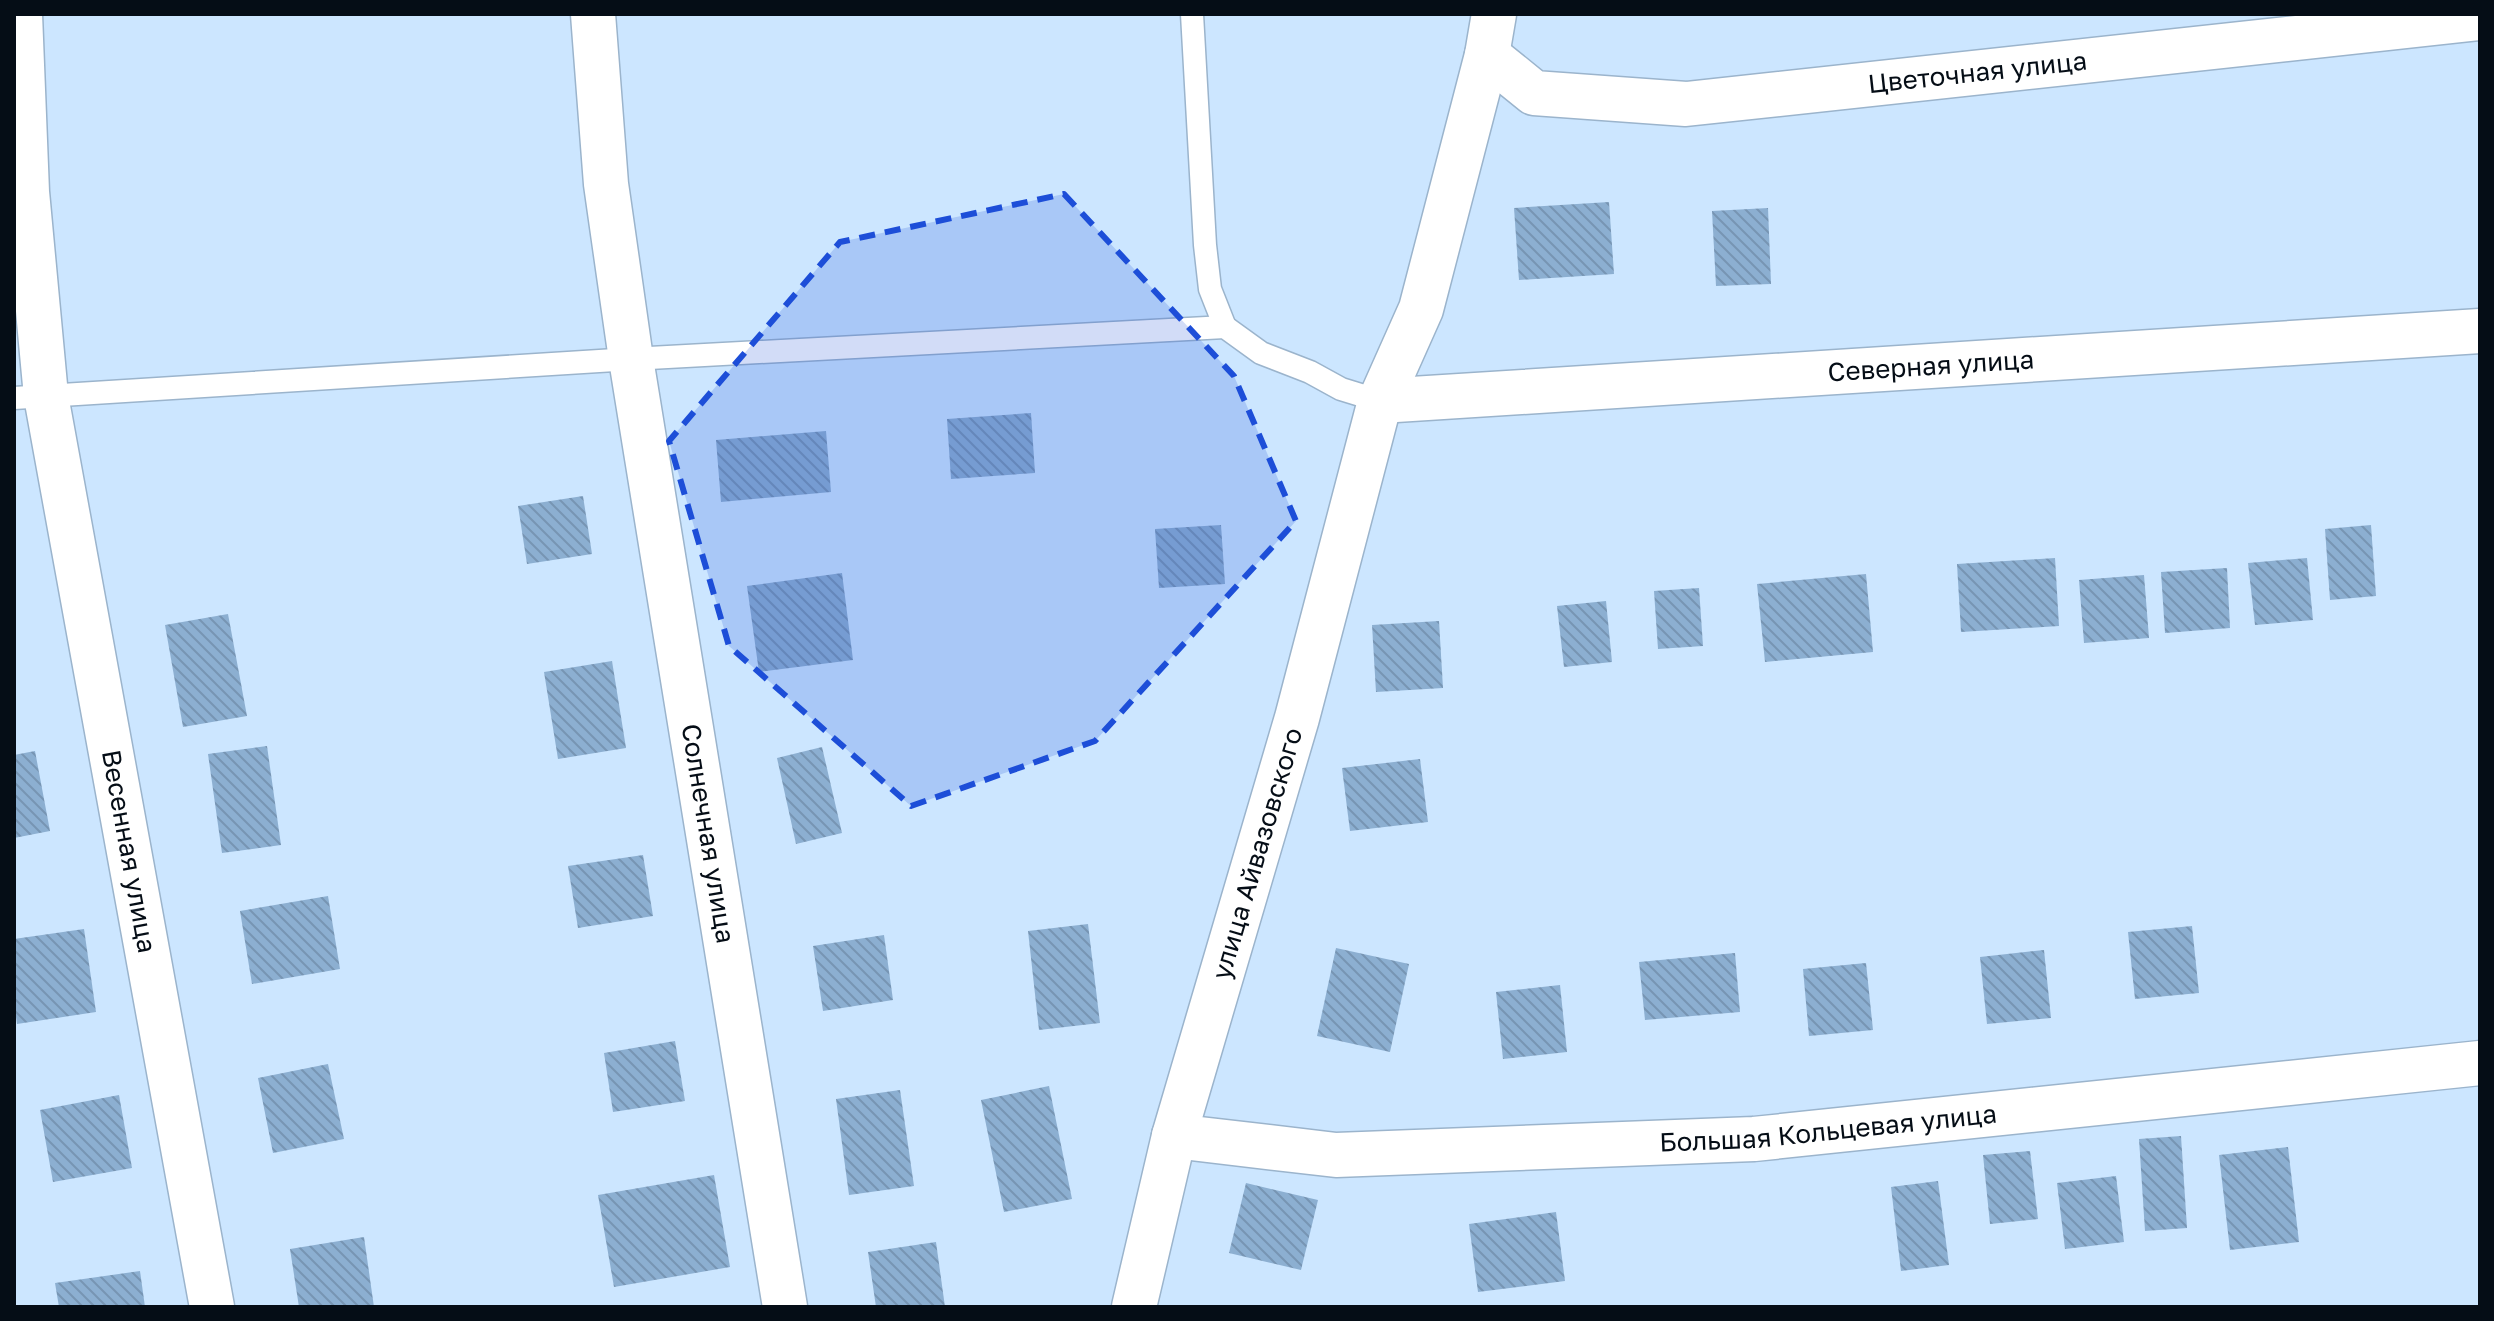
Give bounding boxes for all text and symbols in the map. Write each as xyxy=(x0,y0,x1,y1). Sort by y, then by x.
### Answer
street label: Цветочная улица xyxy=(1866,45,2088,99)
street label: Северная улица xyxy=(1827,343,2035,387)
street label: Солнечная улица xyxy=(675,721,742,945)
street label: улица Айвазовского xyxy=(1205,724,1308,983)
street label: Весенная улица xyxy=(96,747,163,955)
street label: Большая Кольцевая улица xyxy=(1659,1098,1998,1158)

